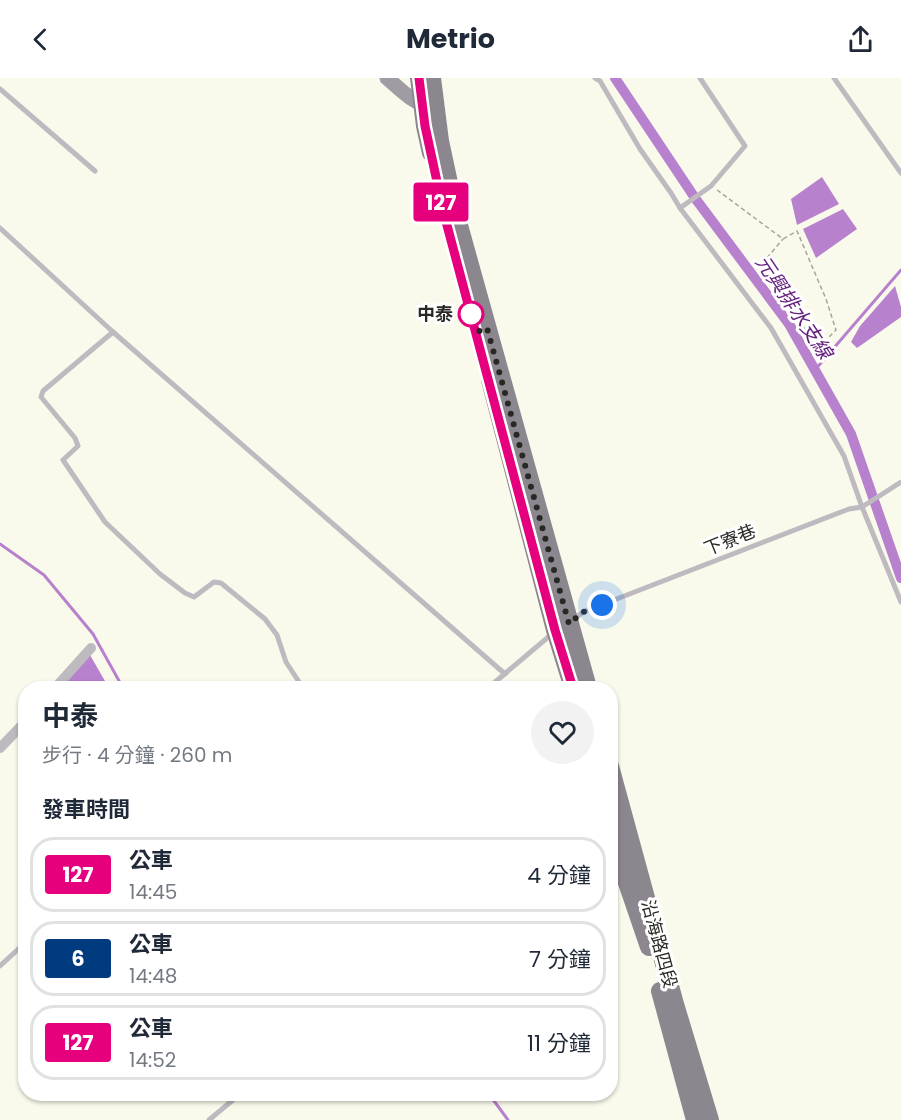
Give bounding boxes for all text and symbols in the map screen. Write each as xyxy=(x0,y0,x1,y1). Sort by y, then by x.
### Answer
text: Metrio xyxy=(406,20,495,57)
icon: back xyxy=(24,23,57,56)
icon: share xyxy=(844,23,877,56)
line badge: 127 xyxy=(406,182,476,222)
text: 127 xyxy=(425,188,457,217)
water label: 元興排水支線 xyxy=(749,249,840,366)
place label: 中泰 xyxy=(417,301,453,326)
marker: 中泰 xyxy=(458,301,484,327)
street label: 下寮巷 xyxy=(700,518,760,561)
your location xyxy=(587,590,617,620)
text: 中泰 xyxy=(42,697,98,736)
button: heart xyxy=(531,701,594,764)
text: 步行 · 4 分鐘 · 260 m xyxy=(42,741,232,769)
text: 發車時間 xyxy=(42,794,130,825)
text: 公車 xyxy=(129,845,173,876)
text: 127 xyxy=(62,860,94,889)
text: 4 分鐘 xyxy=(527,860,591,891)
text: 14:45 xyxy=(129,878,177,906)
street label: 沿海路四段 xyxy=(636,897,683,991)
text: 公車 xyxy=(129,929,173,960)
text: 6 xyxy=(71,944,85,973)
text: 7 分鐘 xyxy=(529,944,591,975)
text: 14:48 xyxy=(129,962,177,990)
text: 公車 xyxy=(129,1013,173,1044)
text: 127 xyxy=(62,1028,94,1057)
text: 11 分鐘 xyxy=(527,1028,591,1059)
text: 14:52 xyxy=(129,1046,176,1074)

